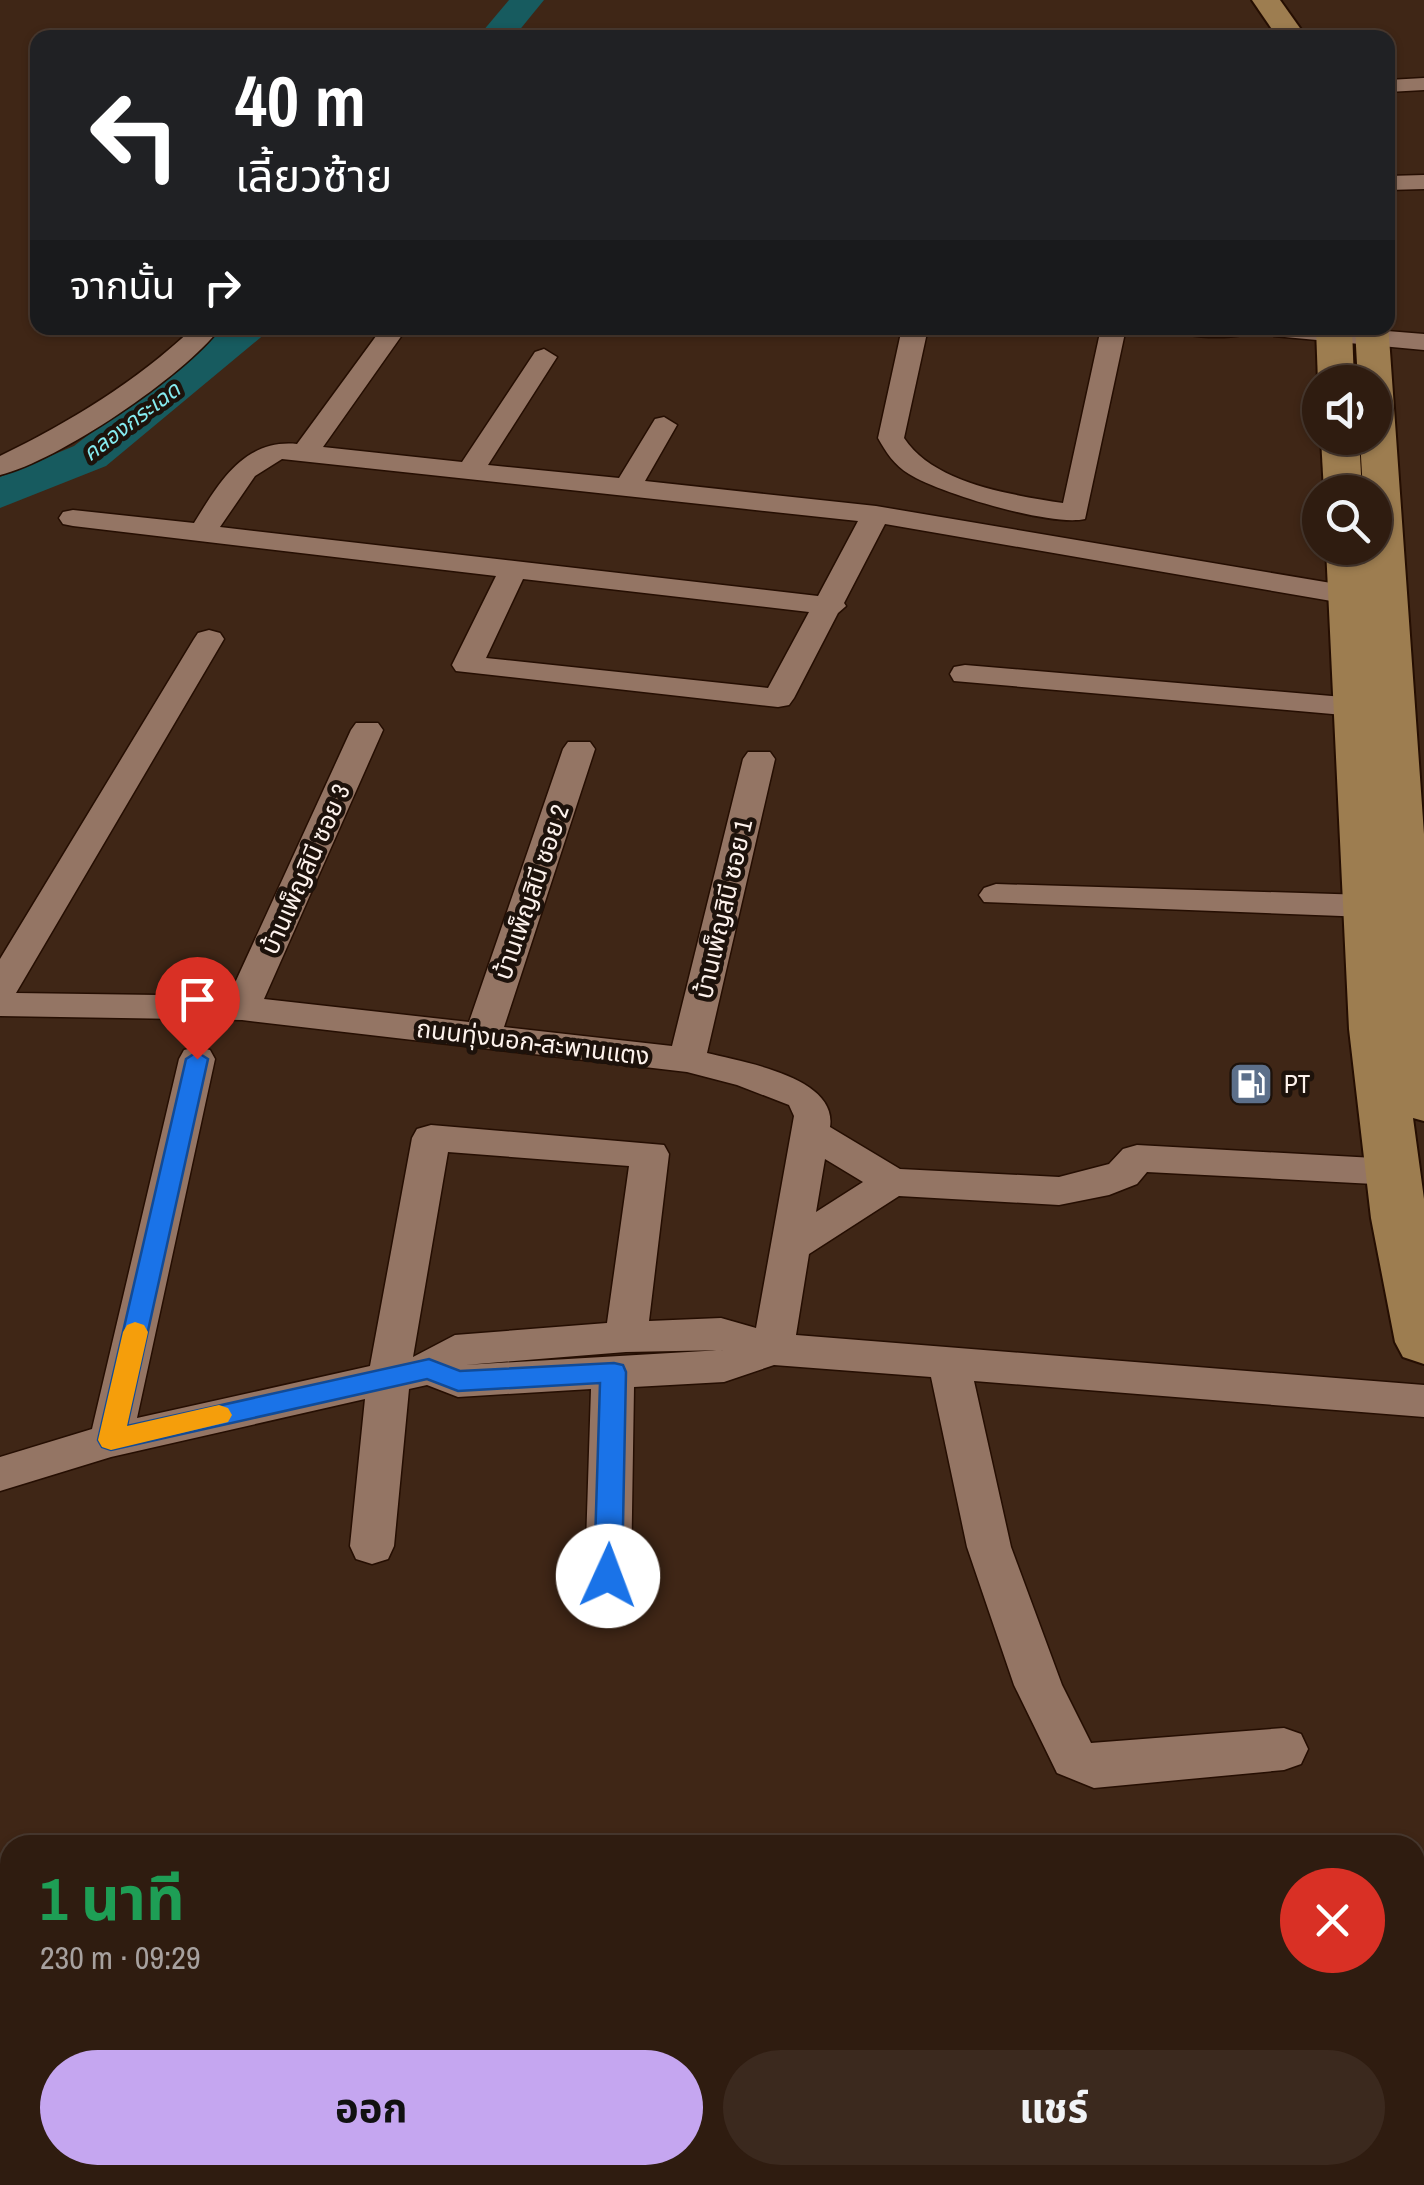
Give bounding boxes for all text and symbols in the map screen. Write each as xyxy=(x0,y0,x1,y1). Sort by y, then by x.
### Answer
text: 40 m xyxy=(235,54,366,148)
icon: left xyxy=(70,70,200,200)
text: เลี้ยวซ้าย xyxy=(235,145,392,206)
text: จากนั้น xyxy=(70,260,175,311)
icon: right xyxy=(195,260,250,315)
map controls xyxy=(1302,365,1392,565)
button: sound xyxy=(1302,365,1392,455)
water label: คลองกระเฉด xyxy=(76,374,187,468)
button: search xyxy=(1302,475,1392,565)
street label: บ้านเพ็ญสินี ซอย 3 xyxy=(252,778,358,960)
street label: บ้านเพ็ญสินี ซอย 2 xyxy=(485,800,577,984)
street label: บ้านเพ็ญสินี ซอย 1 xyxy=(686,815,760,1002)
pin xyxy=(155,957,240,1060)
icon: arrive xyxy=(170,972,225,1027)
street label: ถนนทุ่งนอก-สะพานแตง xyxy=(414,1011,652,1073)
fuel station icon: PT xyxy=(1228,1061,1274,1107)
place label: PT xyxy=(1284,1067,1311,1101)
position arrow xyxy=(556,1524,660,1628)
text: 1 นาที xyxy=(40,1858,185,1939)
button: close xyxy=(1280,1868,1385,1973)
text: 230 m · 09:29 xyxy=(40,1936,200,1979)
button: ออก xyxy=(40,2050,703,2165)
button: แชร์ xyxy=(723,2050,1385,2165)

